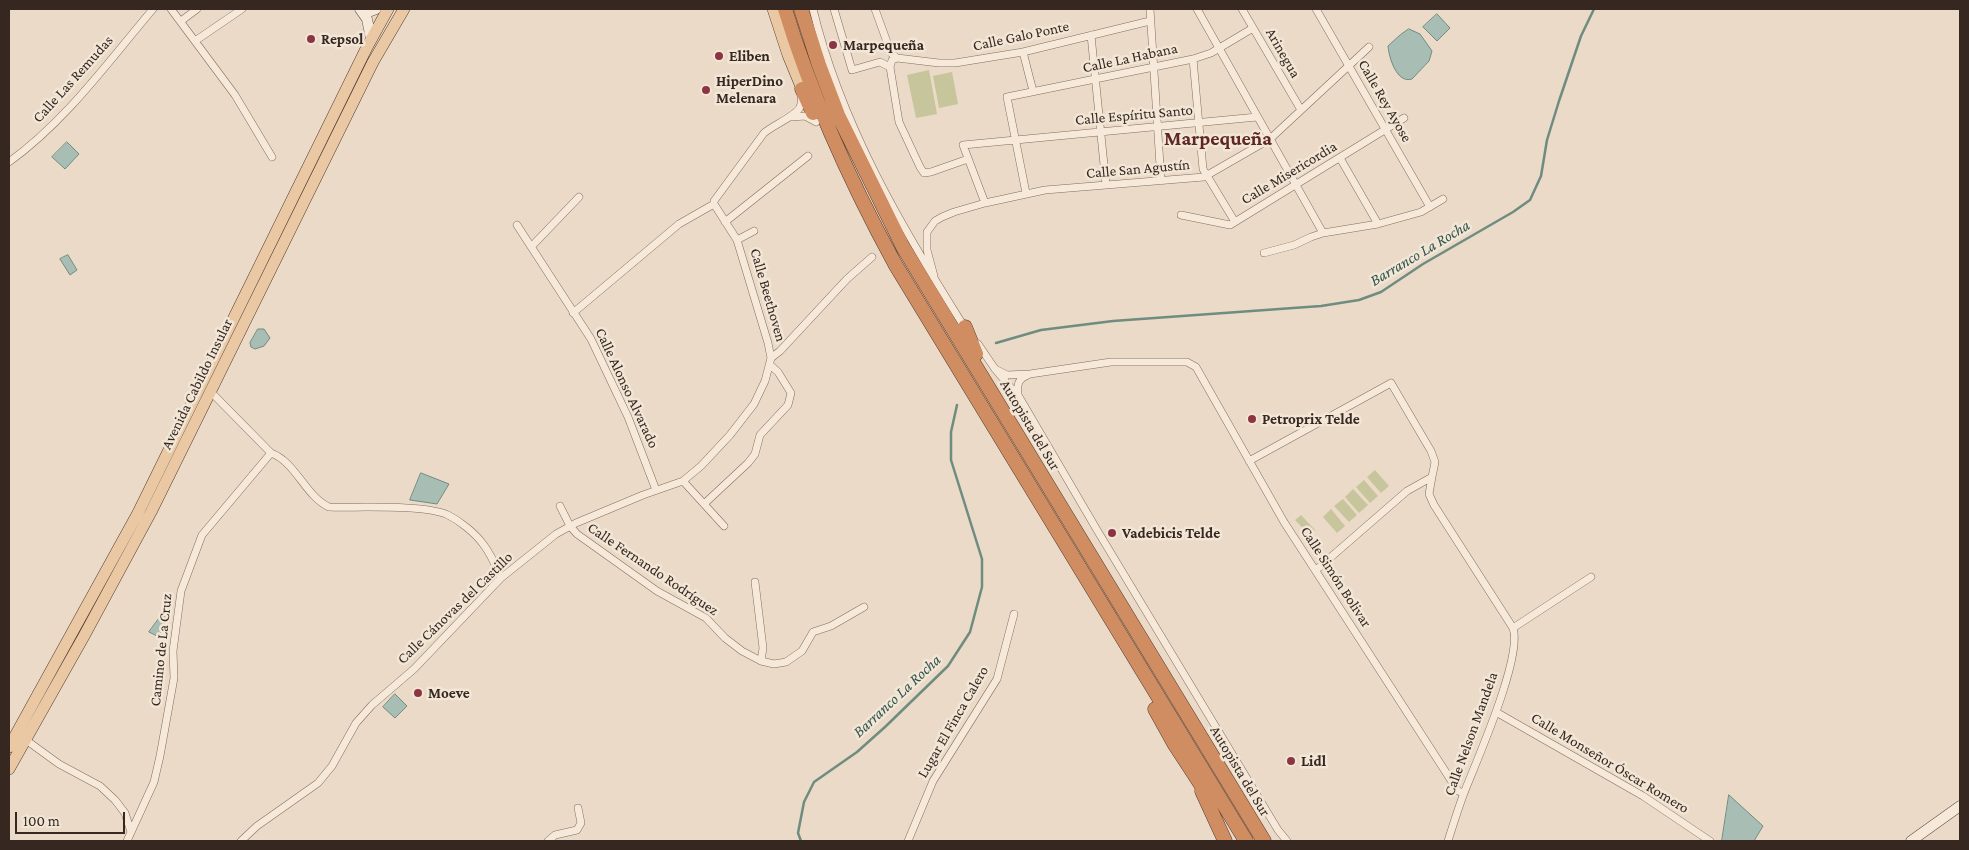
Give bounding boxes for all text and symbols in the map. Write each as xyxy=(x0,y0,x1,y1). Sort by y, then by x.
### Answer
street label: Calle Galo Ponte xyxy=(971,17,1071,55)
street label: Arinegua xyxy=(1262,25,1304,81)
place label: Repsol xyxy=(321,30,363,48)
street label: Calle Las Remudas xyxy=(29,32,117,126)
marker: Repsol xyxy=(305,33,317,45)
place label: Marpequeña xyxy=(843,36,924,54)
marker: Marpequeña xyxy=(827,39,839,51)
street label: Calle La Habana xyxy=(1081,39,1179,77)
place label: Eliben xyxy=(729,47,770,65)
marker: Eliben xyxy=(713,50,725,62)
street label: Calle Rey Ayose xyxy=(1354,57,1416,145)
place label: HiperDino Melenara xyxy=(716,72,783,107)
marker: HiperDino Melenara xyxy=(700,84,712,96)
street label: Calle Espíritu Santo xyxy=(1074,101,1194,129)
district label: Marpequeña xyxy=(1164,127,1272,151)
street label: Calle Misericordia xyxy=(1238,137,1340,209)
street label: Calle San Agustín xyxy=(1085,155,1191,183)
water label: Barranco La Rocha xyxy=(1367,216,1473,290)
street label: Calle Beethoven xyxy=(746,246,790,344)
street label: Avenida Cabildo Insular xyxy=(158,316,236,452)
street label: Calle Alonso Alvarado xyxy=(591,325,663,451)
street label: Autopista del Sur xyxy=(996,376,1064,474)
place label: Petroprix Telde xyxy=(1262,410,1360,428)
marker: Petroprix Telde xyxy=(1246,413,1258,425)
street label: Calle Fernando Rodríguez xyxy=(584,518,722,620)
street label: Calle Simón Bolivar xyxy=(1297,523,1375,631)
place label: Vadebicis Telde xyxy=(1122,524,1220,542)
marker: Vadebicis Telde xyxy=(1106,527,1118,539)
street label: Calle Cánovas del Castillo xyxy=(393,548,517,668)
street label: Camino de La Cruz xyxy=(146,593,176,707)
water label: Barranco La Rocha xyxy=(849,650,945,742)
street label: Lugar El Finca Calero xyxy=(914,663,992,781)
street label: Calle Nelson Mandela xyxy=(1440,670,1502,798)
place label: Moeve xyxy=(428,684,470,702)
marker: Moeve xyxy=(412,687,424,699)
street label: Calle Monseñor Óscar Romero xyxy=(1528,709,1692,817)
street label: Autopista del Sur xyxy=(1206,722,1274,820)
place label: Lidl xyxy=(1301,752,1326,770)
marker: Lidl xyxy=(1285,755,1297,767)
scale bar xyxy=(18,802,128,834)
text: 100 m xyxy=(23,813,60,829)

